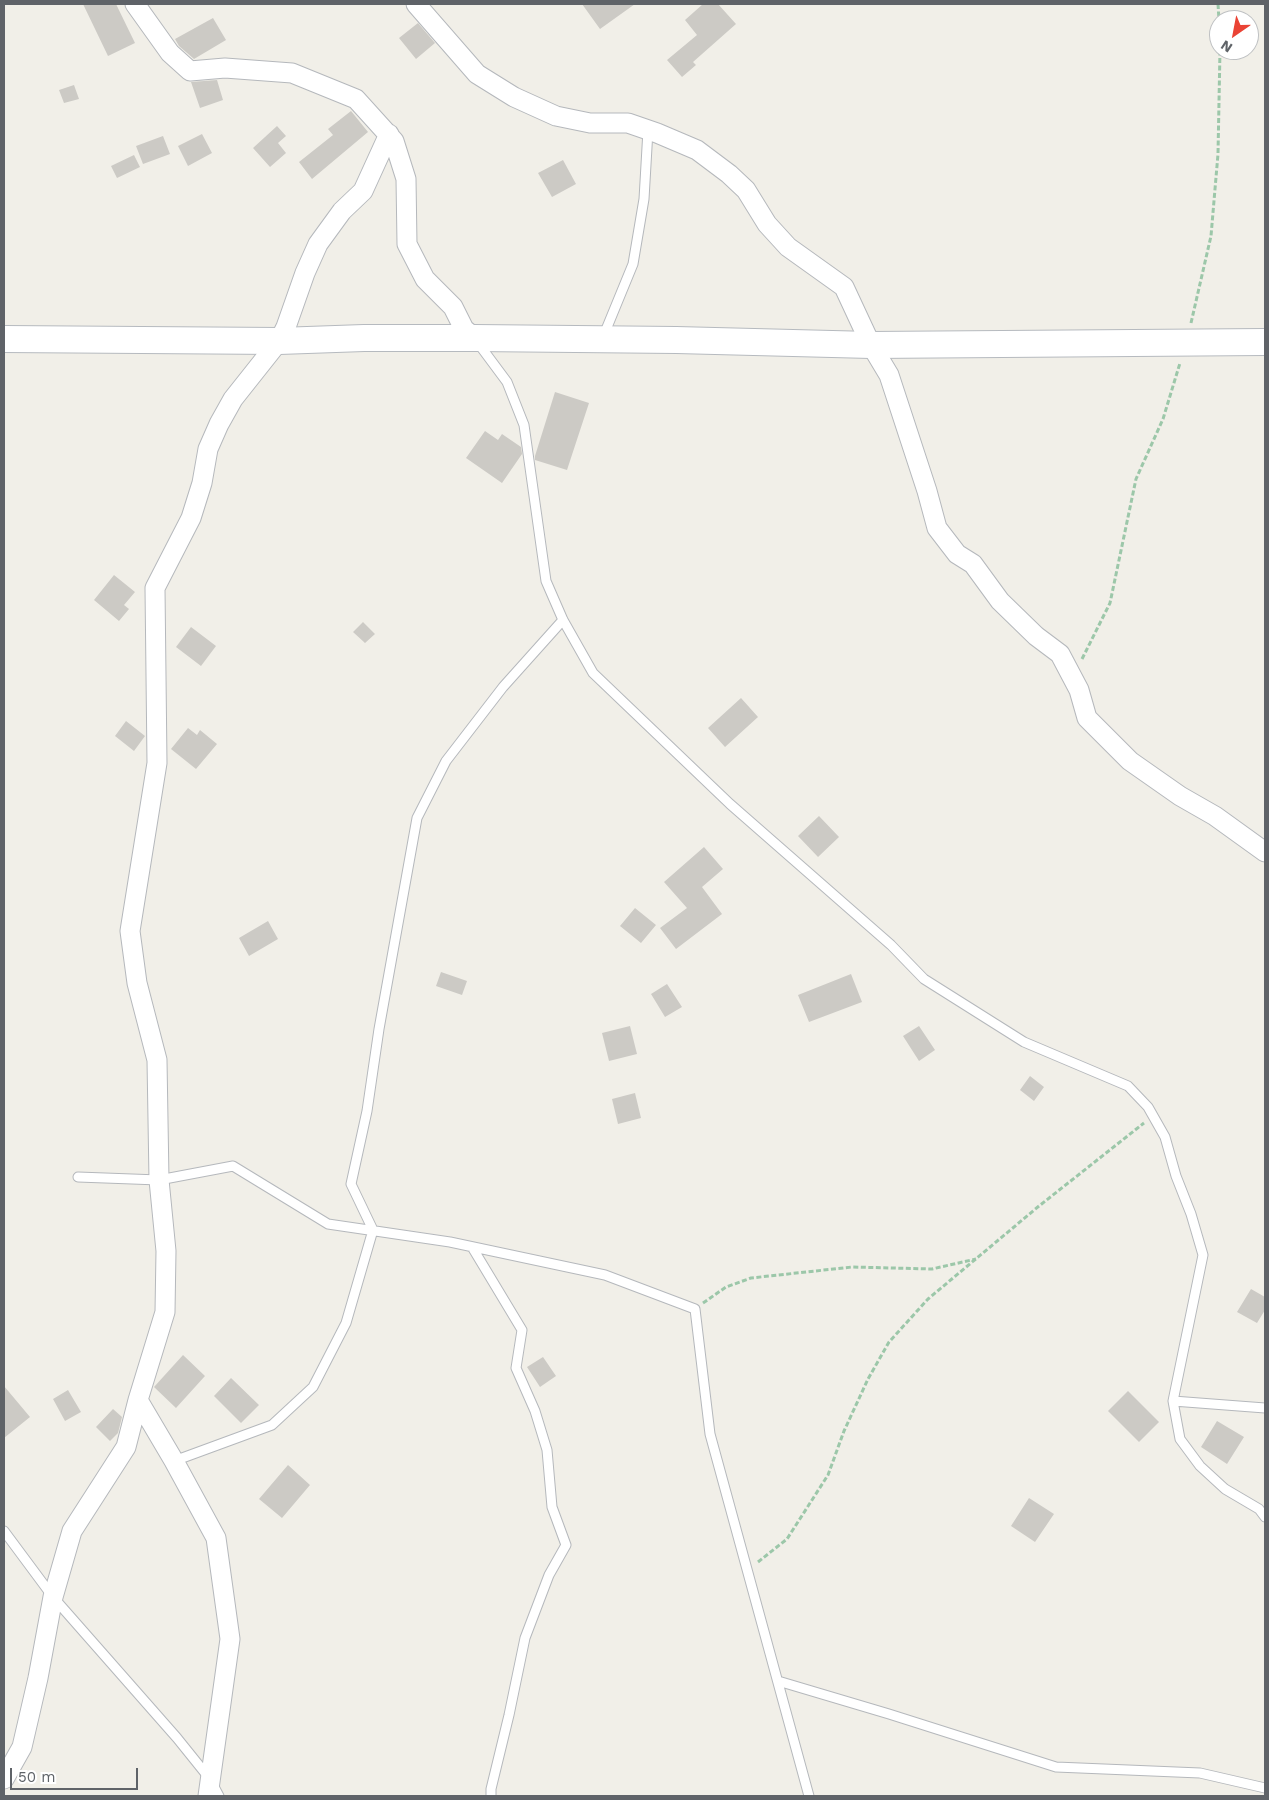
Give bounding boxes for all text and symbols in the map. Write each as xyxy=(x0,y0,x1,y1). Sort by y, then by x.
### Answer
north arrow xyxy=(1209,10,1259,60)
text: N xyxy=(1218,37,1235,56)
scale bar xyxy=(12,1758,140,1790)
text: 50 m xyxy=(18,1768,55,1786)

